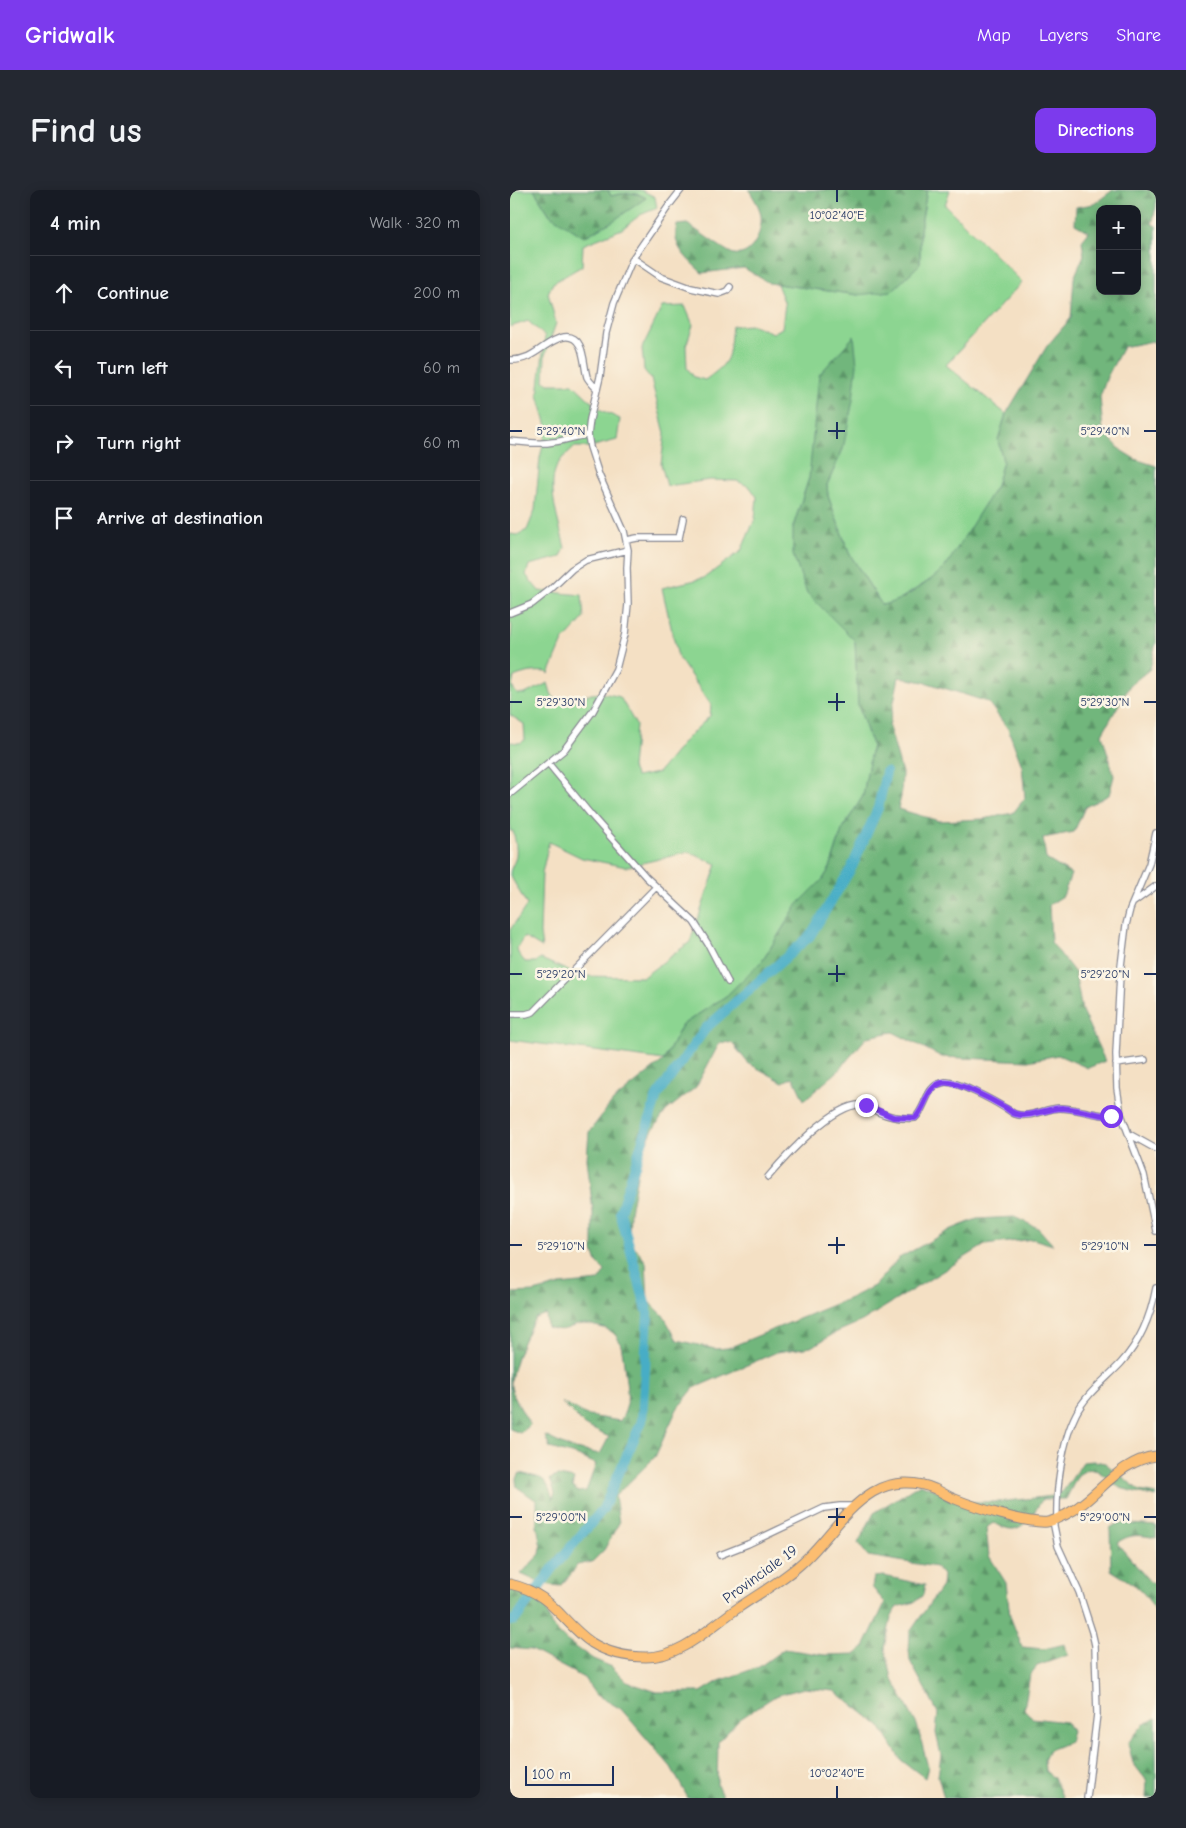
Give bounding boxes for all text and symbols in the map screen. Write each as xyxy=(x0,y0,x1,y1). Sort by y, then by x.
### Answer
text: Gridwalk xyxy=(25,21,114,49)
text: Map xyxy=(977,25,1011,46)
text: Layers xyxy=(1039,25,1088,46)
text: Share xyxy=(1116,25,1161,46)
button: Directions xyxy=(1035,108,1156,153)
text: Find us xyxy=(30,110,142,151)
map controls xyxy=(1096,205,1141,295)
button: + xyxy=(1096,205,1141,250)
text: 10°02'40"E xyxy=(810,208,864,222)
text: 4 min xyxy=(50,211,101,235)
text: Walk · 320 m xyxy=(369,214,460,232)
button: − xyxy=(1096,250,1141,295)
icon: ahead xyxy=(50,279,78,307)
text: Continue xyxy=(97,282,169,304)
text: 200 m xyxy=(414,284,460,302)
icon: left xyxy=(50,354,78,382)
text: Turn left xyxy=(97,357,168,379)
text: 60 m xyxy=(423,359,460,377)
text: 5°29'40"N xyxy=(537,424,585,438)
text: 5°29'40"N xyxy=(1081,424,1129,438)
icon: right xyxy=(50,429,78,457)
text: Turn right xyxy=(97,432,181,454)
text: 60 m xyxy=(423,434,460,452)
icon: arrive xyxy=(50,504,78,532)
text: Arrive at destination xyxy=(97,507,263,529)
text: 5°29'30"N xyxy=(536,695,586,709)
text: 5°29'30"N xyxy=(1080,695,1130,709)
text: 5°29'20"N xyxy=(536,967,586,981)
text: 5°29'20"N xyxy=(1080,967,1130,981)
route end xyxy=(855,1094,878,1117)
route start xyxy=(1100,1105,1123,1128)
text: 5°29'10"N xyxy=(537,1239,585,1253)
text: 5°29'10"N xyxy=(1081,1239,1129,1253)
text: 5°29'00"N xyxy=(536,1510,586,1524)
text: 5°29'00"N xyxy=(1080,1510,1130,1524)
street label: Provinciale 19 xyxy=(719,1541,801,1607)
scale bar xyxy=(525,1763,614,1786)
text: 100 m xyxy=(532,1766,571,1783)
text: 10°02'40"E xyxy=(810,1766,864,1780)

